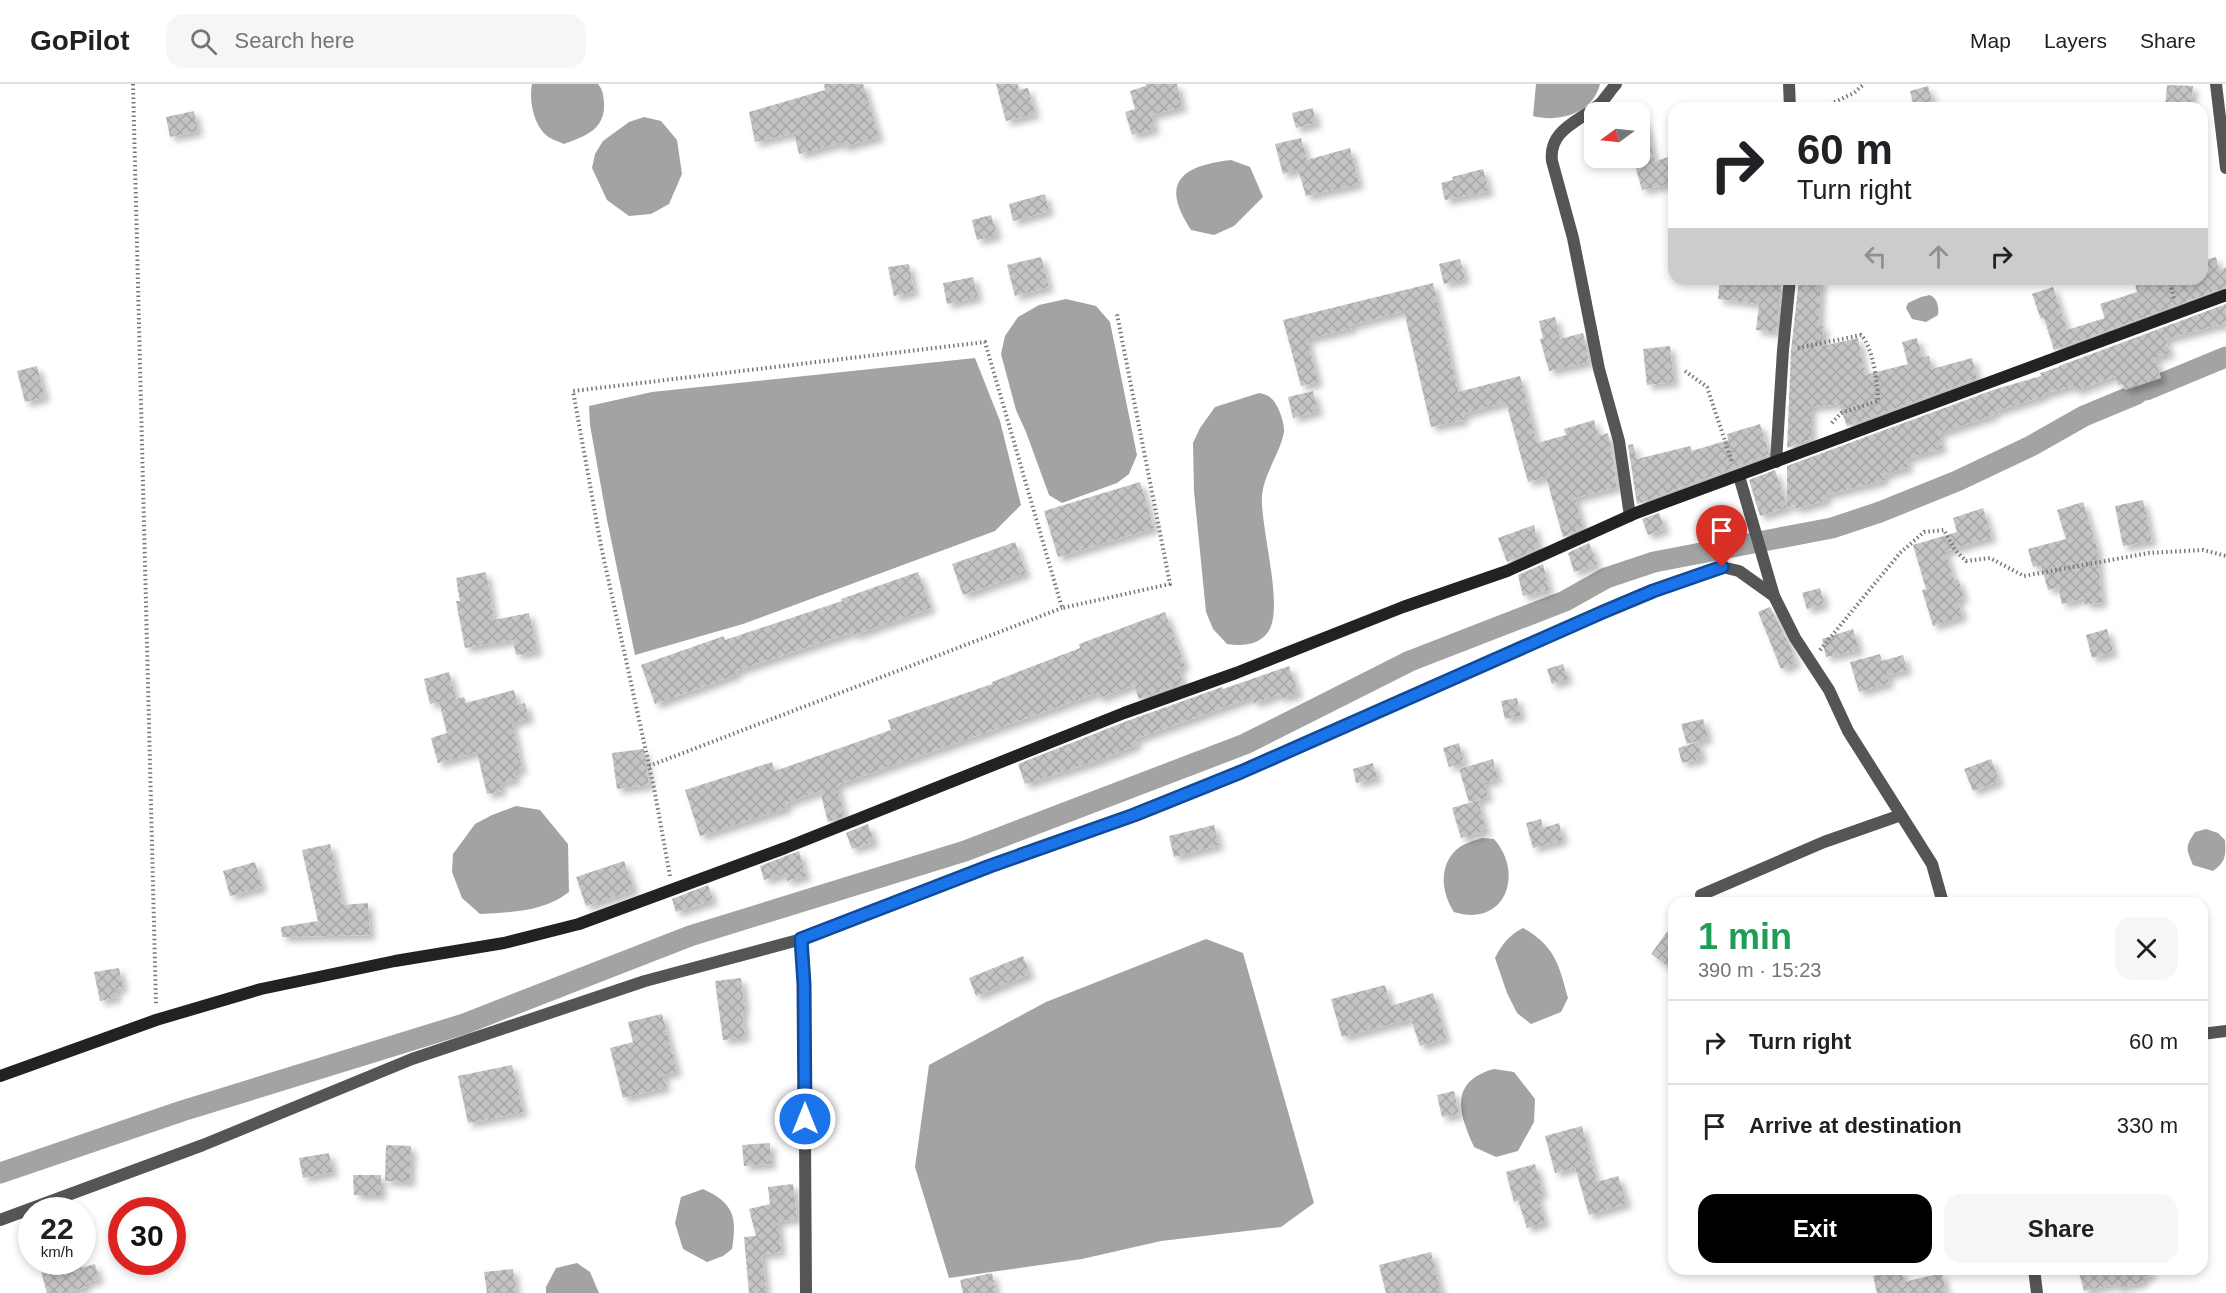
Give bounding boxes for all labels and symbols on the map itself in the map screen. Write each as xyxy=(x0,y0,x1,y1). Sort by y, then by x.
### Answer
north arrow xyxy=(1584,102,1650,168)
pin xyxy=(1696,505,1747,567)
position arrow xyxy=(773,1087,837,1151)
speed limit sign: 30 xyxy=(108,1197,186,1275)

